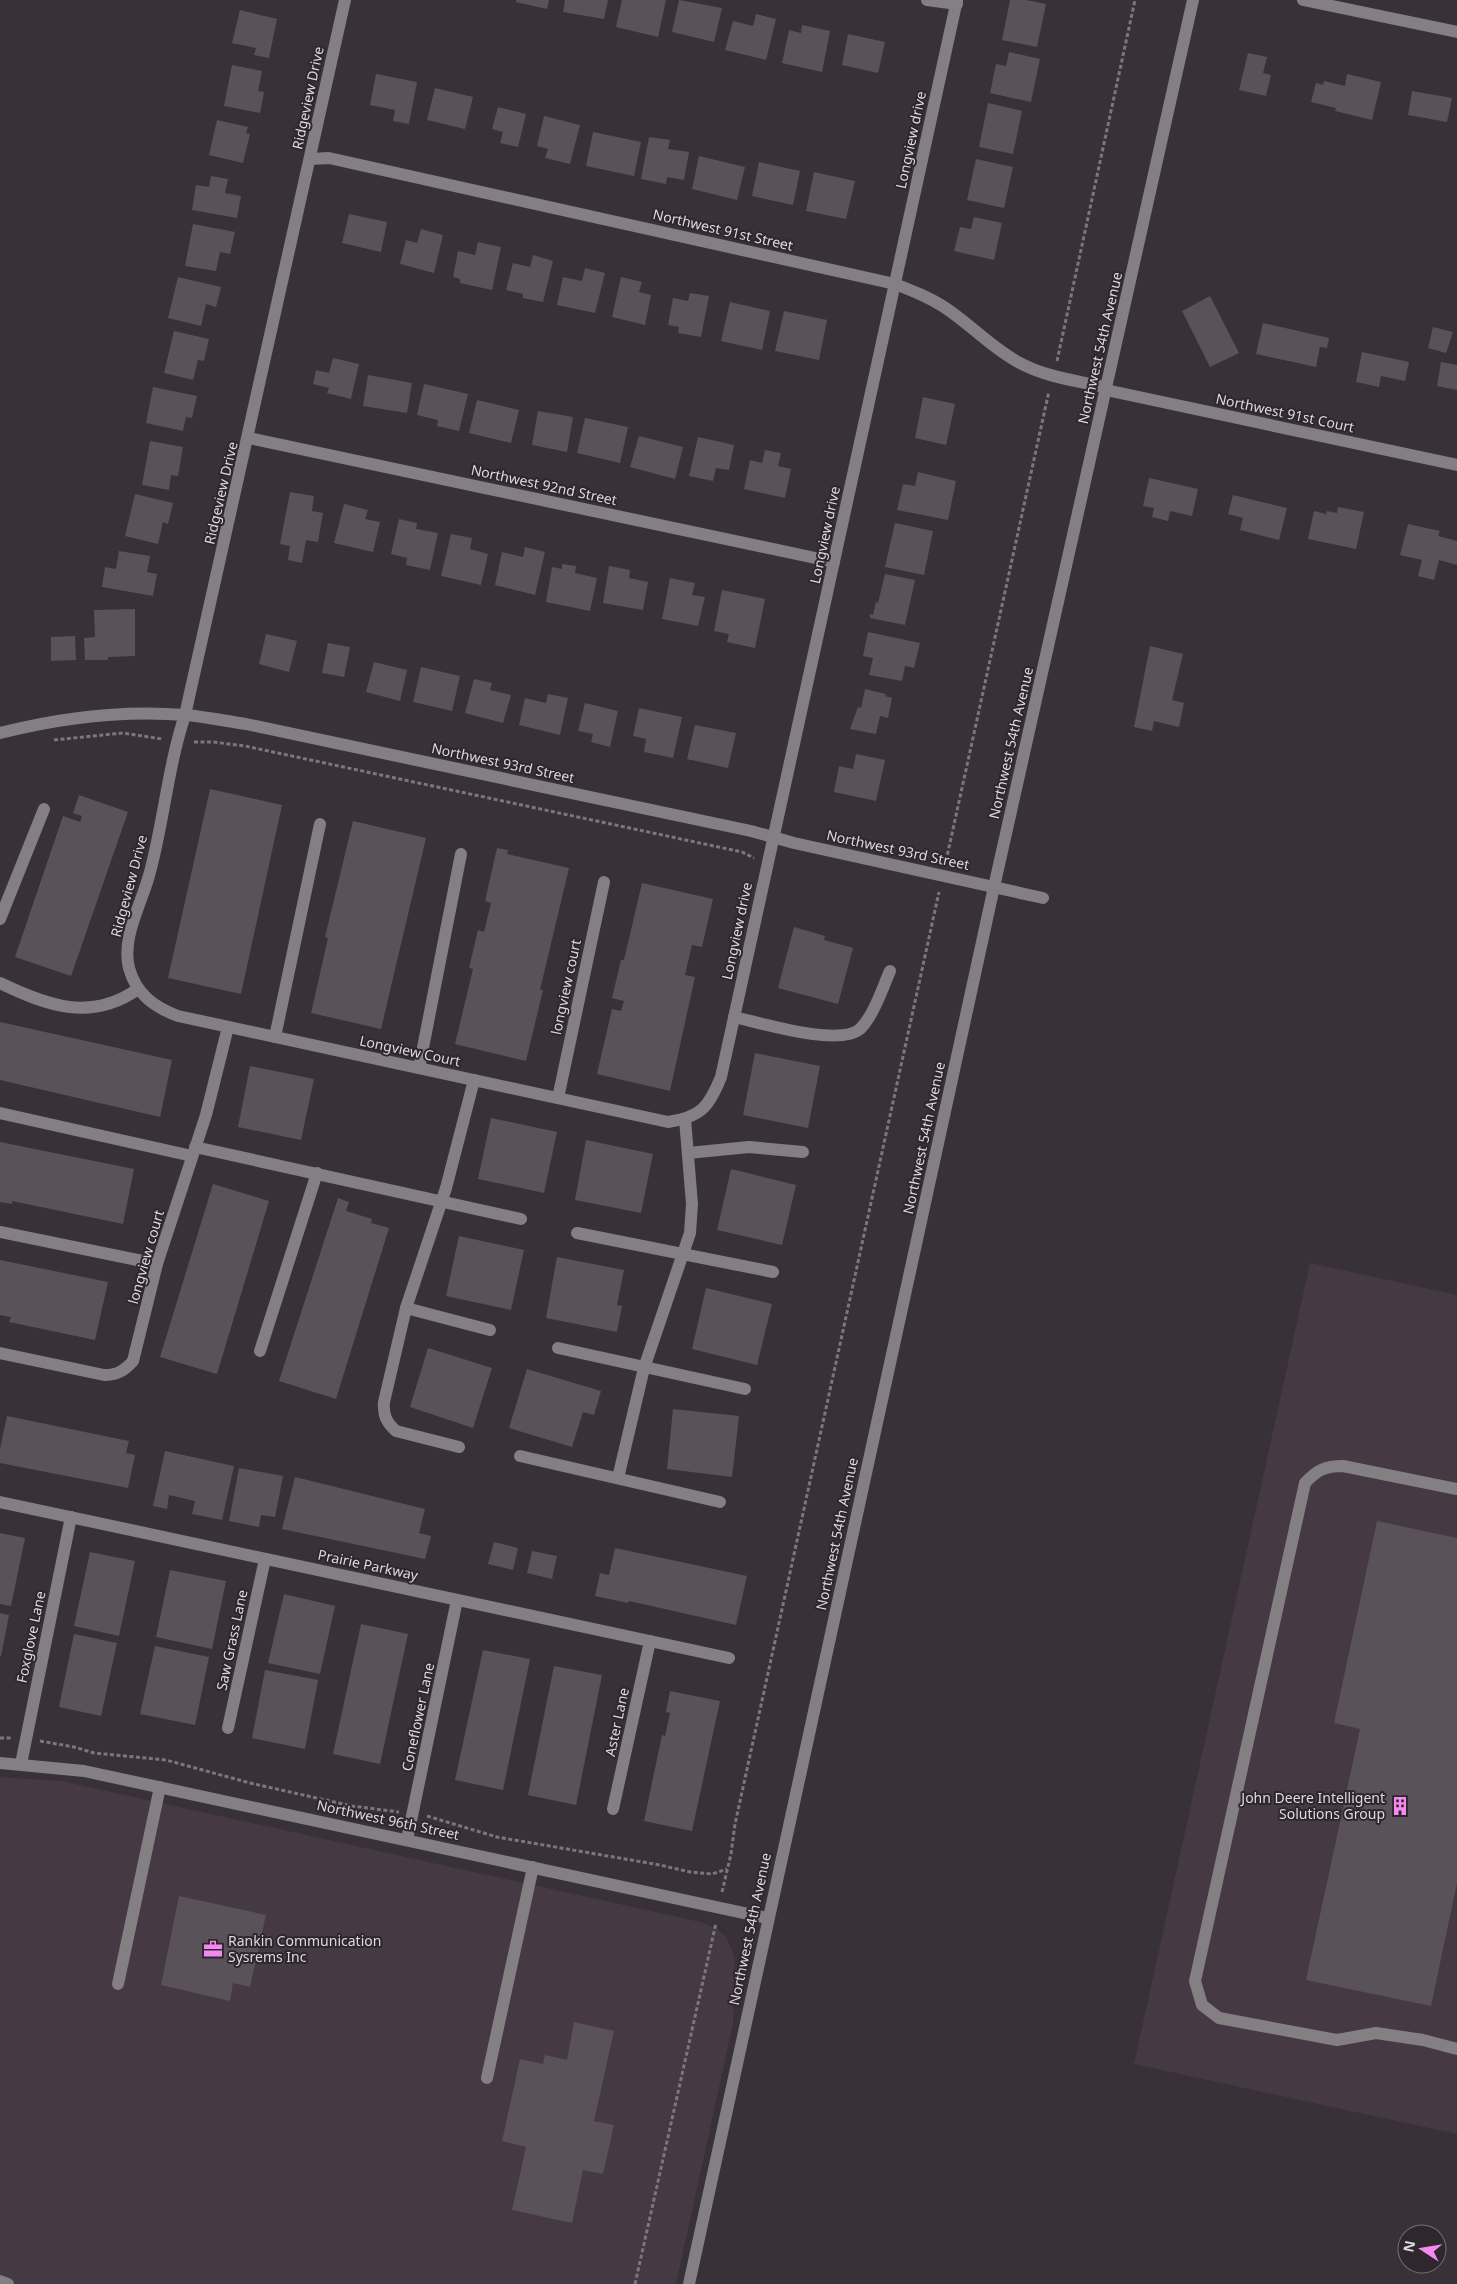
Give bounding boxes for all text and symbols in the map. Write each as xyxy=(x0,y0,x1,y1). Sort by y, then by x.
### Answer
street label: Ridgeview Drive xyxy=(287,45,328,151)
street label: Longview drive xyxy=(891,89,930,190)
street label: Northwest 91st Street xyxy=(651,204,795,255)
street label: Northwest 54th Avenue xyxy=(1073,270,1126,426)
street label: Northwest 91st Court xyxy=(1214,389,1356,436)
street label: Ridgeview Drive xyxy=(199,440,242,546)
street label: Northwest 92nd Street xyxy=(469,460,619,509)
street label: Longview drive xyxy=(805,484,844,585)
street label: Northwest 54th Avenue xyxy=(984,665,1037,821)
street label: Northwest 93rd Street xyxy=(430,738,576,787)
street label: Northwest 93rd Street xyxy=(825,825,971,874)
street label: Ridgeview Drive xyxy=(106,833,151,939)
street label: Longview drive xyxy=(717,880,756,981)
street label: longview court xyxy=(546,937,585,1036)
street label: Longview Court xyxy=(358,1031,462,1070)
street label: Northwest 54th Avenue xyxy=(898,1060,949,1216)
street label: longview court xyxy=(123,1208,168,1306)
street label: Northwest 54th Avenue xyxy=(811,1456,862,1612)
street label: Prairie Parkway xyxy=(316,1545,421,1585)
street label: Saw Grass Lane xyxy=(212,1588,251,1692)
street label: Foxglove Lane xyxy=(11,1589,50,1685)
street label: Coneflower Lane xyxy=(397,1661,438,1773)
street label: Aster Lane xyxy=(600,1686,633,1758)
place label: John Deere Intelligent Solutions Group xyxy=(1239,1788,1385,1823)
street label: Northwest 96th Street xyxy=(315,1795,461,1844)
building icon: John Deere Intelligent Solutions Group xyxy=(1389,1795,1411,1817)
street label: Northwest 54th Avenue xyxy=(724,1851,775,2007)
place label: Rankin Communication Sysrems Inc xyxy=(228,1931,381,1966)
office icon: Rankin Communication Sysrems Inc xyxy=(202,1938,224,1960)
north arrow xyxy=(1397,2224,1447,2274)
text: N xyxy=(1398,2239,1419,2254)

